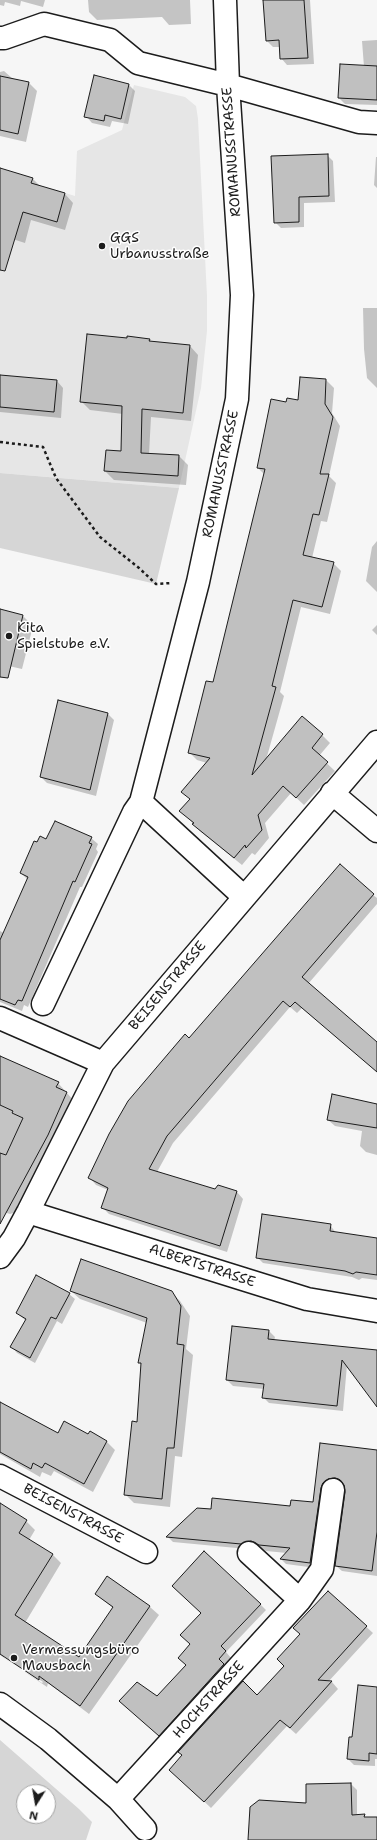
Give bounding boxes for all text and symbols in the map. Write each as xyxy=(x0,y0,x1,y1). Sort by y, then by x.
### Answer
street label: ROMANUSSTRASSE xyxy=(219,87,245,217)
place label: GGS Urbanusstraße xyxy=(110,230,209,262)
marker: GGS Urbanusstraße xyxy=(97,241,107,251)
street label: ROMANUSSTRASSE xyxy=(199,409,243,539)
place label: Kita Spielstube e.V. xyxy=(17,620,110,652)
marker: Kita Spielstube e.V. xyxy=(4,631,14,641)
street label: BEISENSTRASSE xyxy=(126,938,210,1034)
street label: ALBERTSTRASSE xyxy=(147,1241,257,1291)
street label: BEISENSTRASSE xyxy=(20,1481,126,1547)
place label: Vermessungsbüro Mausbach xyxy=(22,1642,139,1674)
marker: Vermessungsbüro Mausbach xyxy=(9,1653,19,1663)
street label: HOCHSTRASSE xyxy=(170,1658,248,1742)
north arrow xyxy=(16,1784,56,1824)
text: N xyxy=(28,1807,40,1823)

